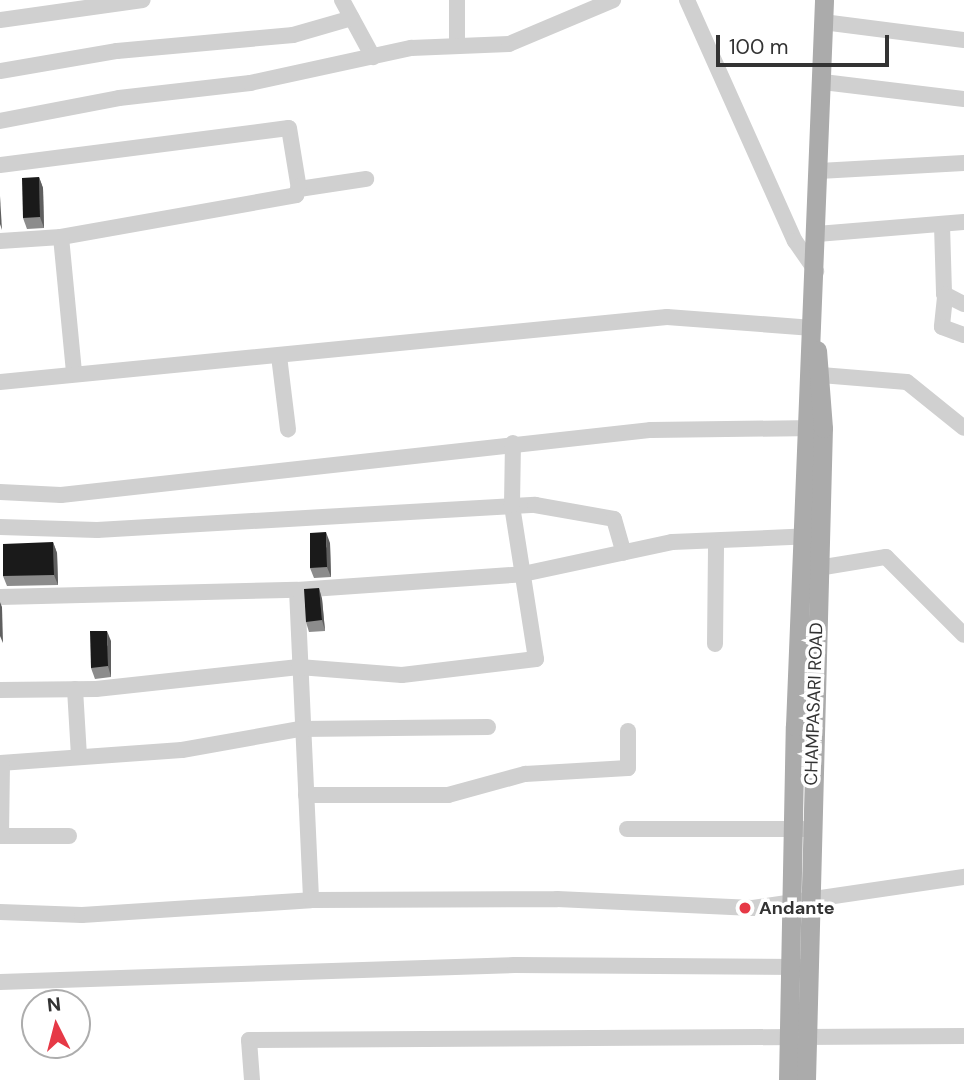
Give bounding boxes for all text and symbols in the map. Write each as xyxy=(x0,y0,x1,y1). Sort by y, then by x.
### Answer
scale bar xyxy=(719,21,892,65)
text: 100 m xyxy=(729,33,789,61)
street label: CHAMPASARI ROAD xyxy=(800,622,828,786)
place label: Andante xyxy=(759,897,835,919)
marker: Andante xyxy=(737,900,753,916)
north arrow xyxy=(21,989,91,1059)
text: N xyxy=(46,991,62,1018)

